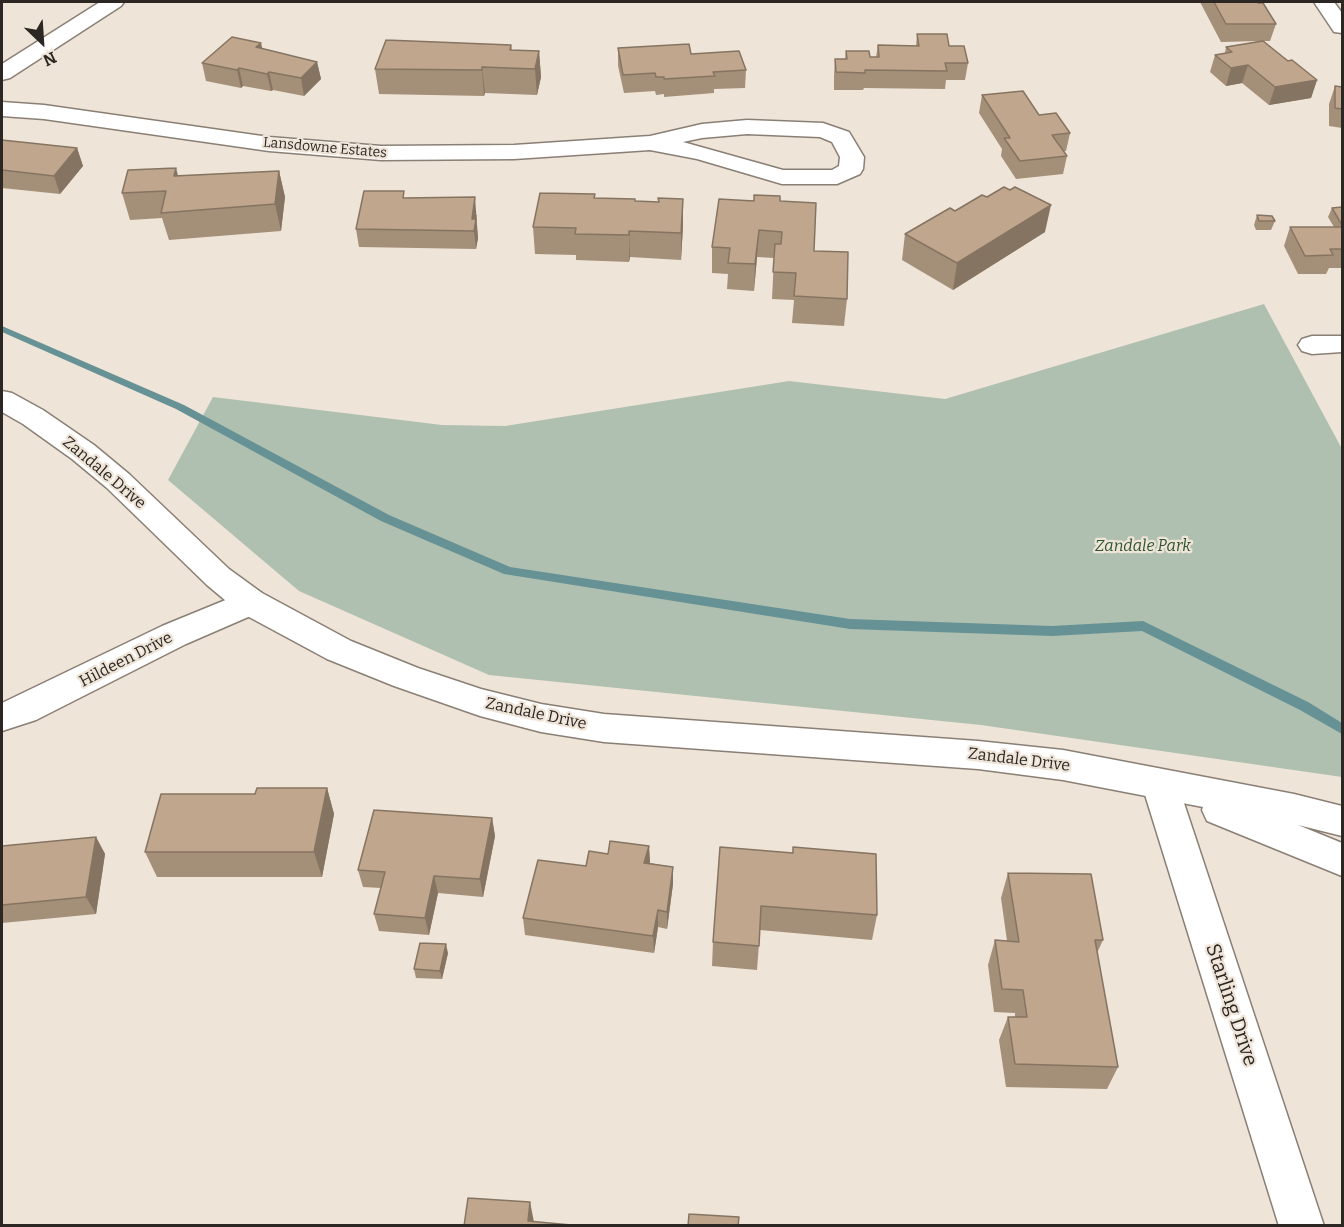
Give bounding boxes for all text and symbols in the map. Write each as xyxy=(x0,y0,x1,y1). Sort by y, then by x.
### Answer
north arrow xyxy=(12,12,72,72)
text: N xyxy=(40,48,59,70)
street label: Lansdowne Estates xyxy=(262,134,388,162)
street label: Zandale Drive xyxy=(58,433,150,513)
park label: Zandale Park xyxy=(1095,537,1191,557)
street label: Hildeen Drive xyxy=(76,628,176,692)
street label: Zandale Drive xyxy=(484,694,588,734)
street label: Zandale Drive xyxy=(967,744,1071,776)
street label: Starling Drive xyxy=(1200,941,1262,1069)

